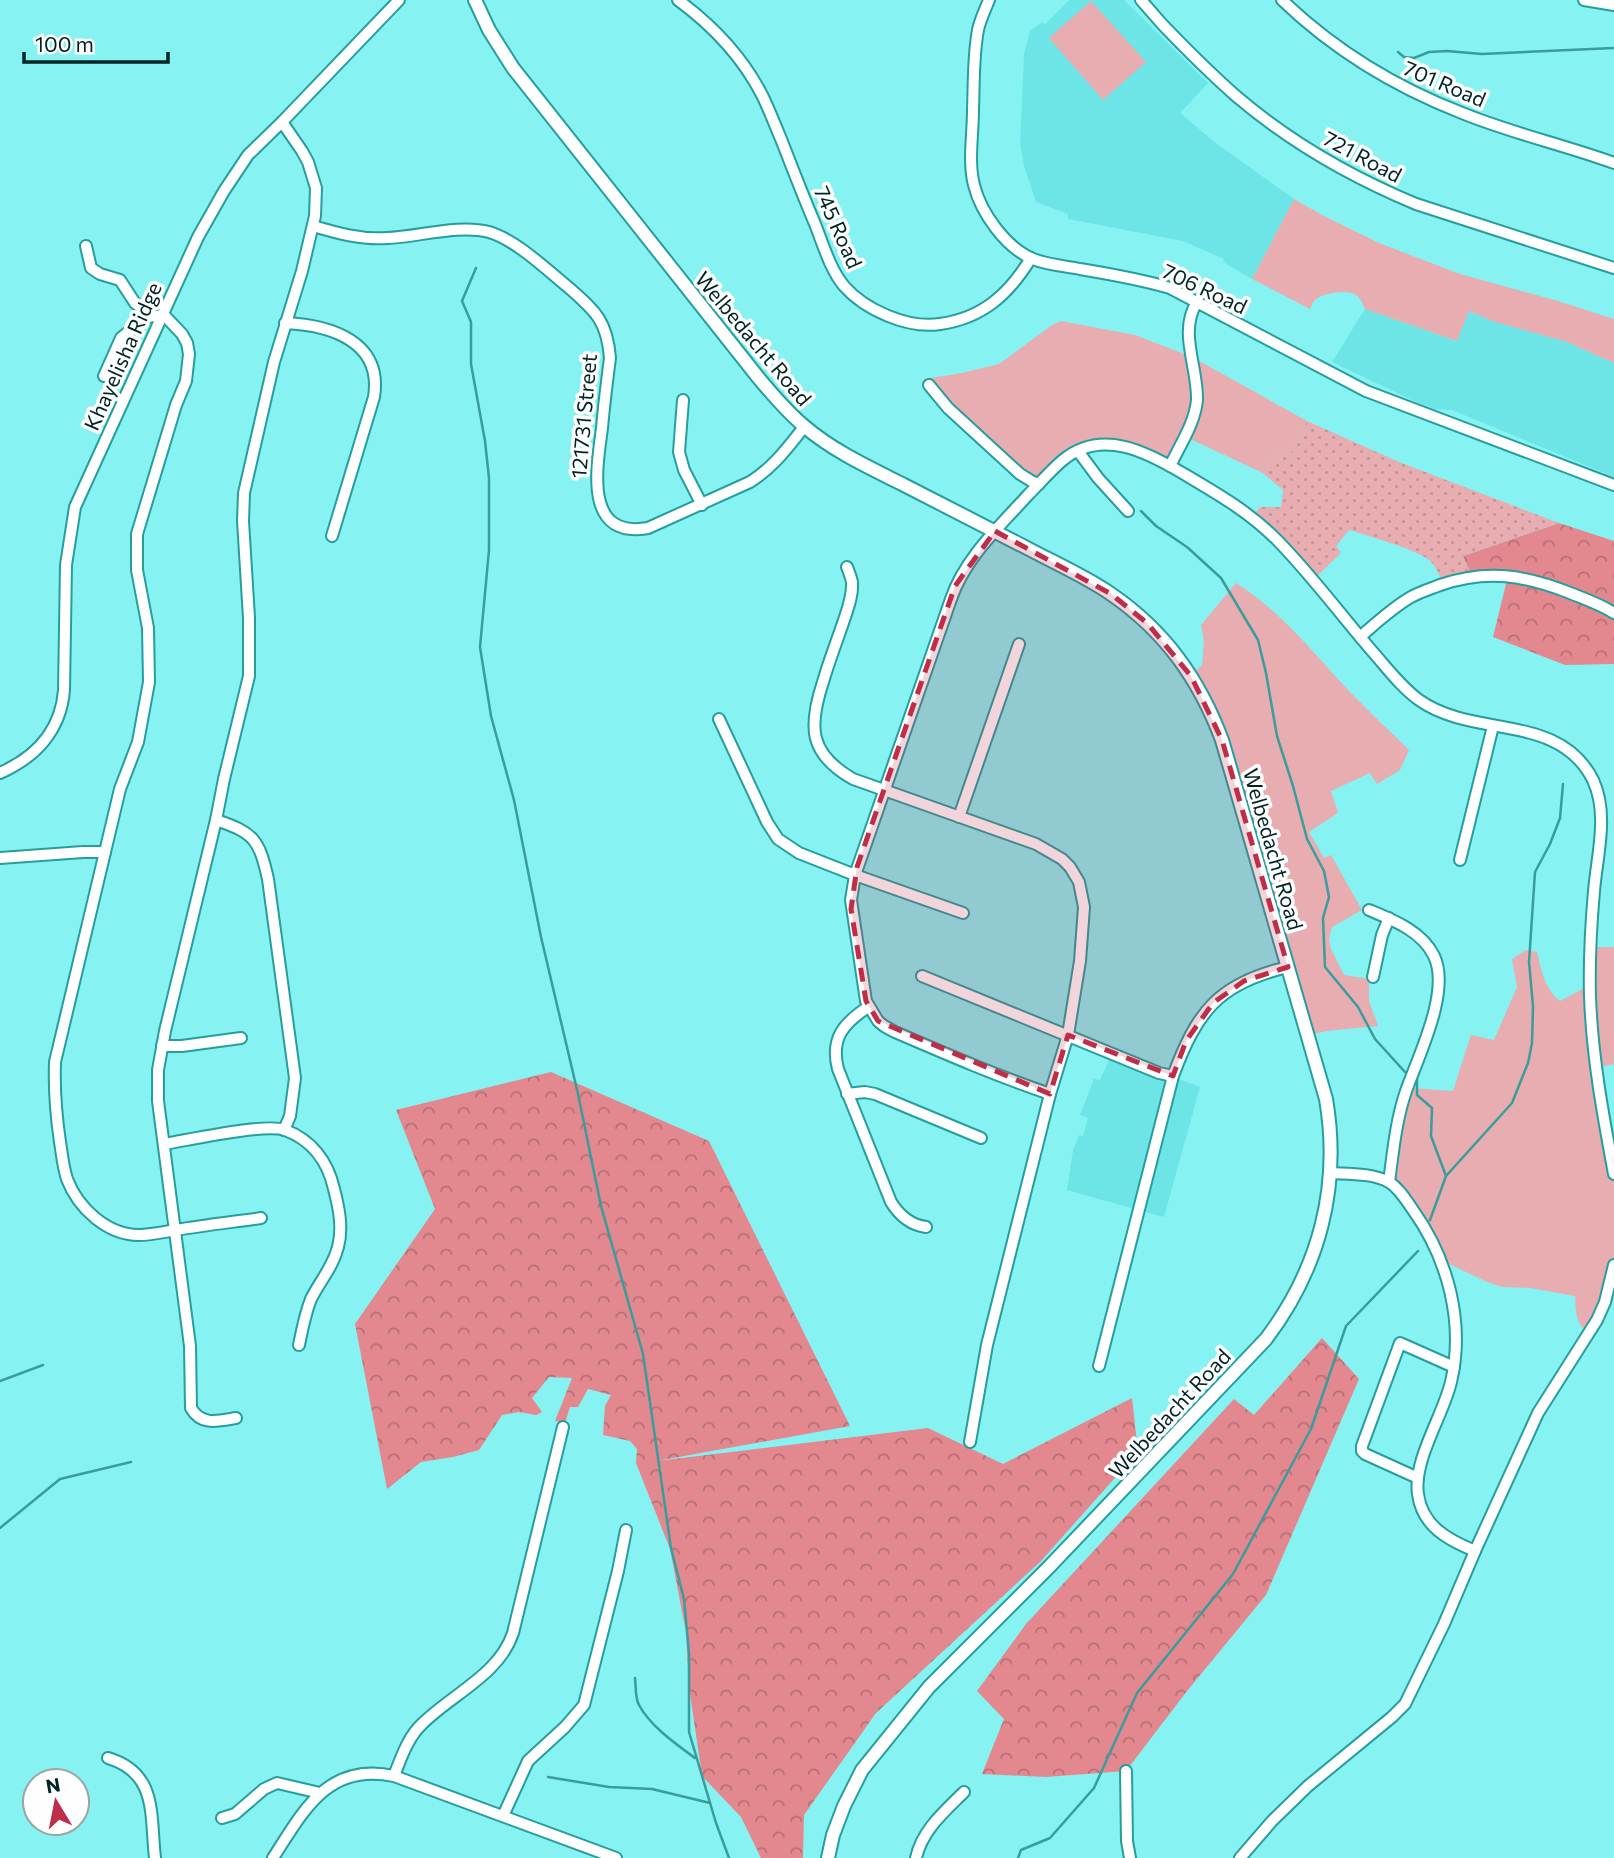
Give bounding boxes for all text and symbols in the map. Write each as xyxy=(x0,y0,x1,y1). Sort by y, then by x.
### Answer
scale bar xyxy=(24,21,168,65)
text: 100 m xyxy=(35,31,94,56)
street label: 701 Road xyxy=(1400,55,1490,111)
street label: 721 Road xyxy=(1320,125,1406,187)
street label: 745 Road xyxy=(810,182,868,272)
street label: 706 Road xyxy=(1159,258,1251,318)
street label: Welbedacht Road xyxy=(691,266,817,410)
street label: Khayelisha Ridge xyxy=(78,278,166,434)
street label: 121731 Street xyxy=(565,353,601,479)
street label: Welbedacht Road xyxy=(1239,765,1309,933)
street label: Welbedacht Road xyxy=(1103,1343,1235,1483)
north arrow xyxy=(21,1767,91,1837)
text: N xyxy=(44,1772,62,1797)

